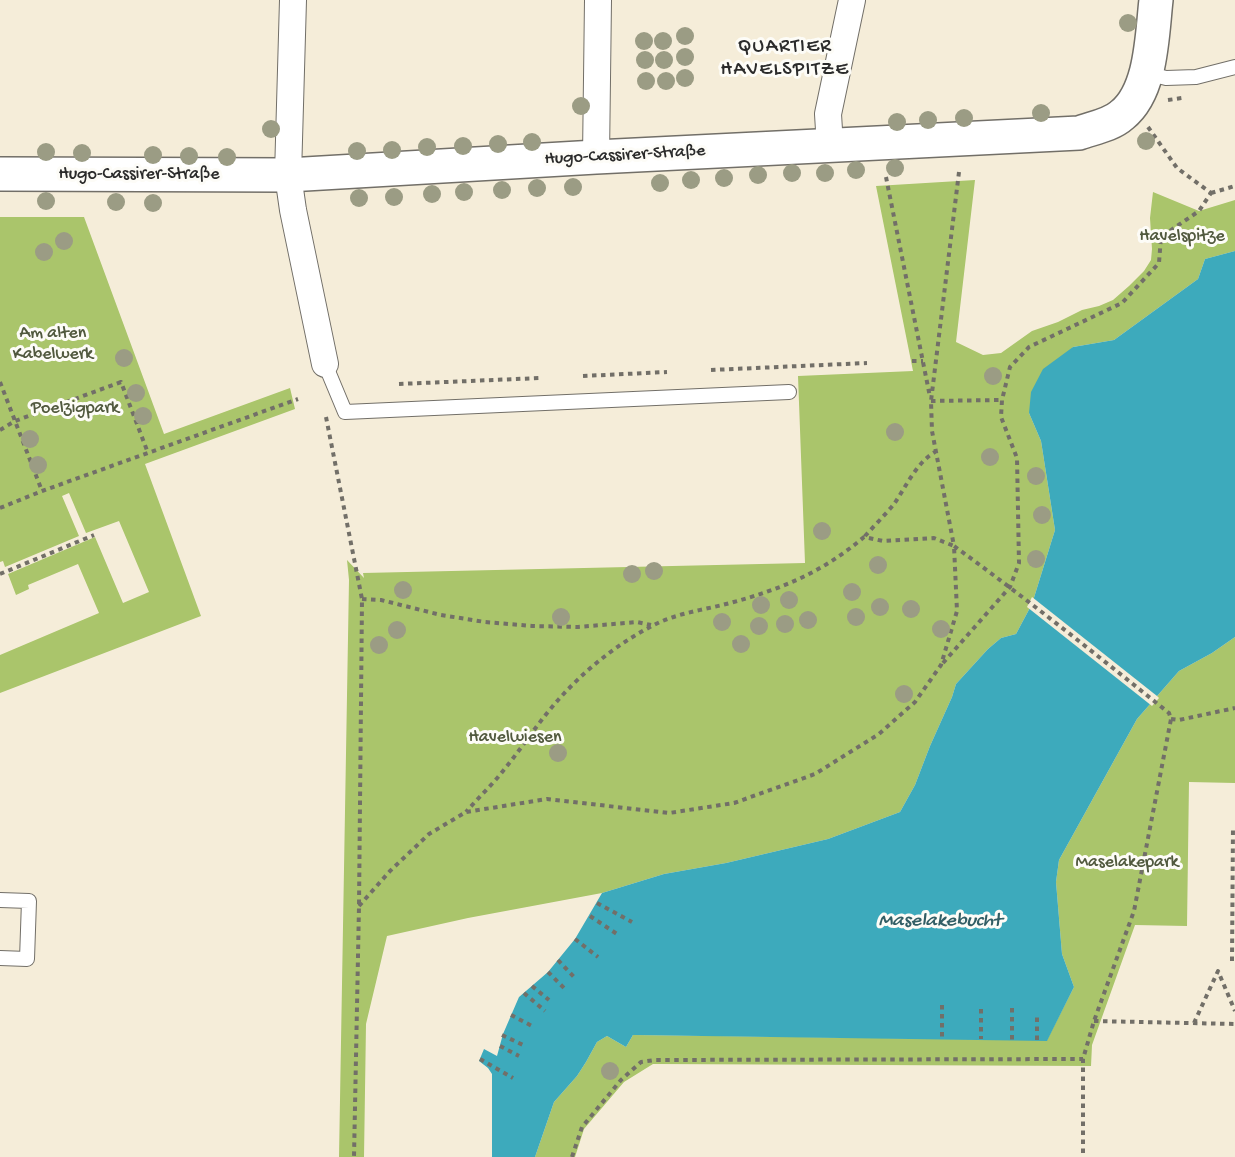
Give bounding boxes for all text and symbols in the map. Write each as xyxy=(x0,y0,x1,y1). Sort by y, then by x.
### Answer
district label: QUARTIER HAVELSPITZE xyxy=(721,36,849,83)
street label: Hugo-Cassirer-Straße xyxy=(544,141,706,171)
street label: Hugo-Cassirer-Straße xyxy=(59,164,219,186)
park label: Havelspitze xyxy=(1139,226,1225,248)
park label: Am alten Kabelwerk xyxy=(13,323,93,366)
park label: Poelzigpark xyxy=(31,398,119,420)
park label: Havelwiesen xyxy=(468,727,562,749)
park label: Maselakepark xyxy=(1076,852,1178,874)
water label: Maselakebucht xyxy=(878,910,1002,934)

